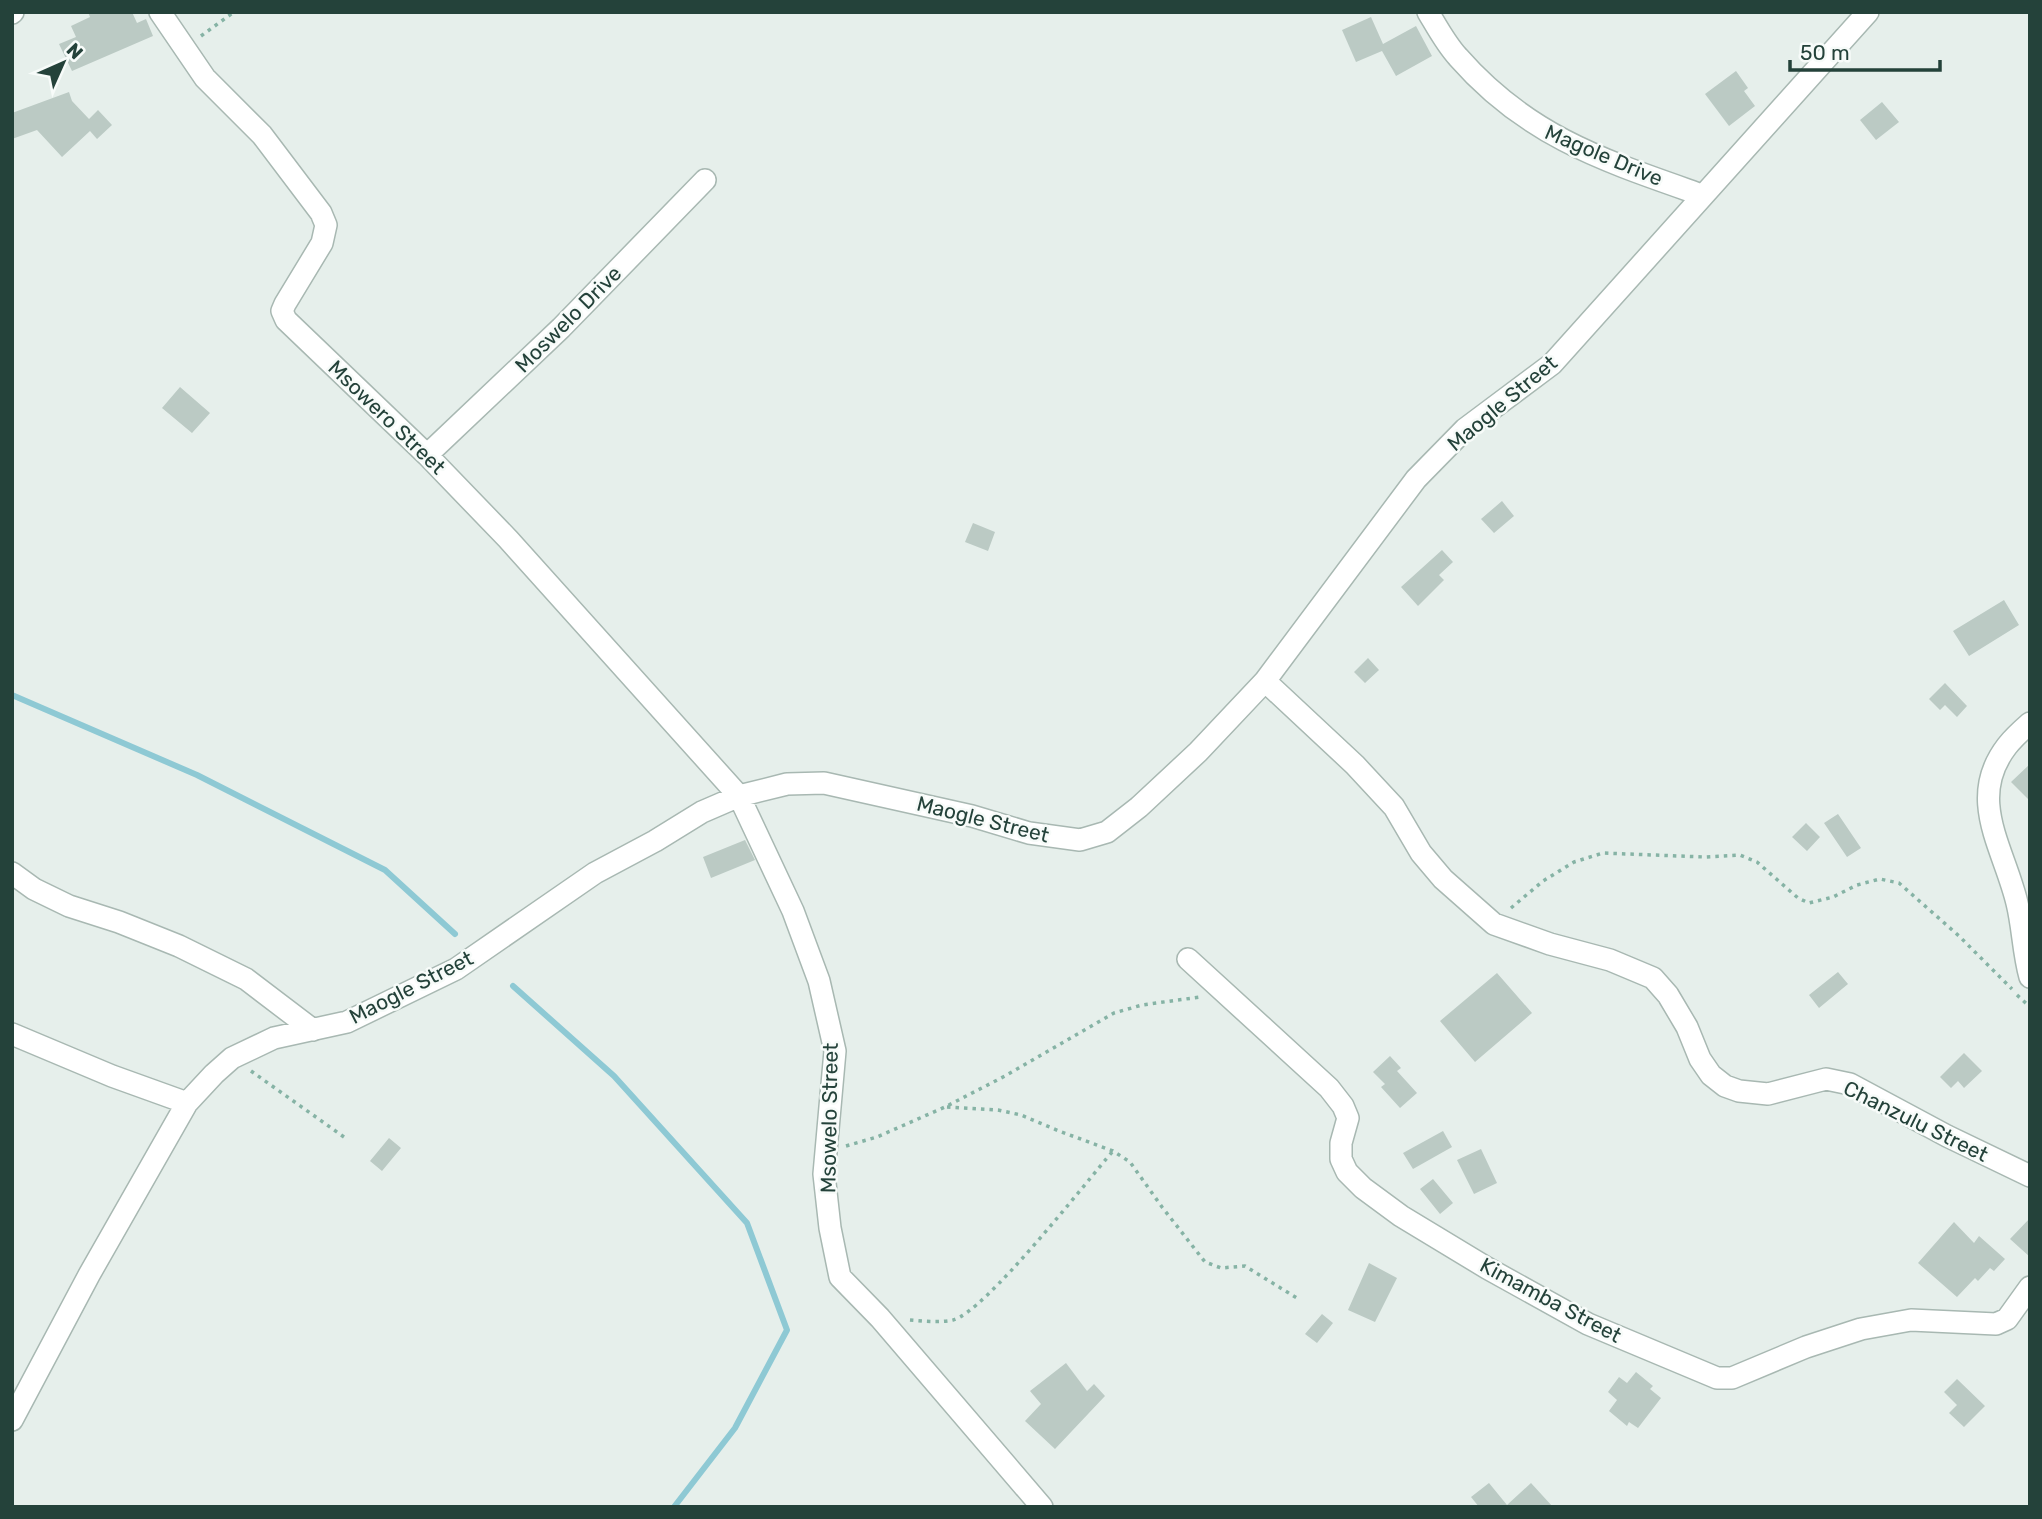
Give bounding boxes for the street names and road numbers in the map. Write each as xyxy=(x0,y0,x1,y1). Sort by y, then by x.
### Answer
street label: Magole Drive xyxy=(1541,119,1667,191)
street label: Moswelo Drive xyxy=(510,261,626,377)
street label: Maogle Street xyxy=(1442,350,1562,456)
street label: Msowero Street xyxy=(323,355,451,479)
street label: Maogle Street xyxy=(914,790,1052,848)
street label: Maogle Street xyxy=(345,945,477,1029)
street label: Msowelo Street xyxy=(815,1043,843,1193)
street label: Chanzulu Street xyxy=(1840,1075,1992,1167)
street label: Kimamba Street xyxy=(1476,1252,1626,1348)

